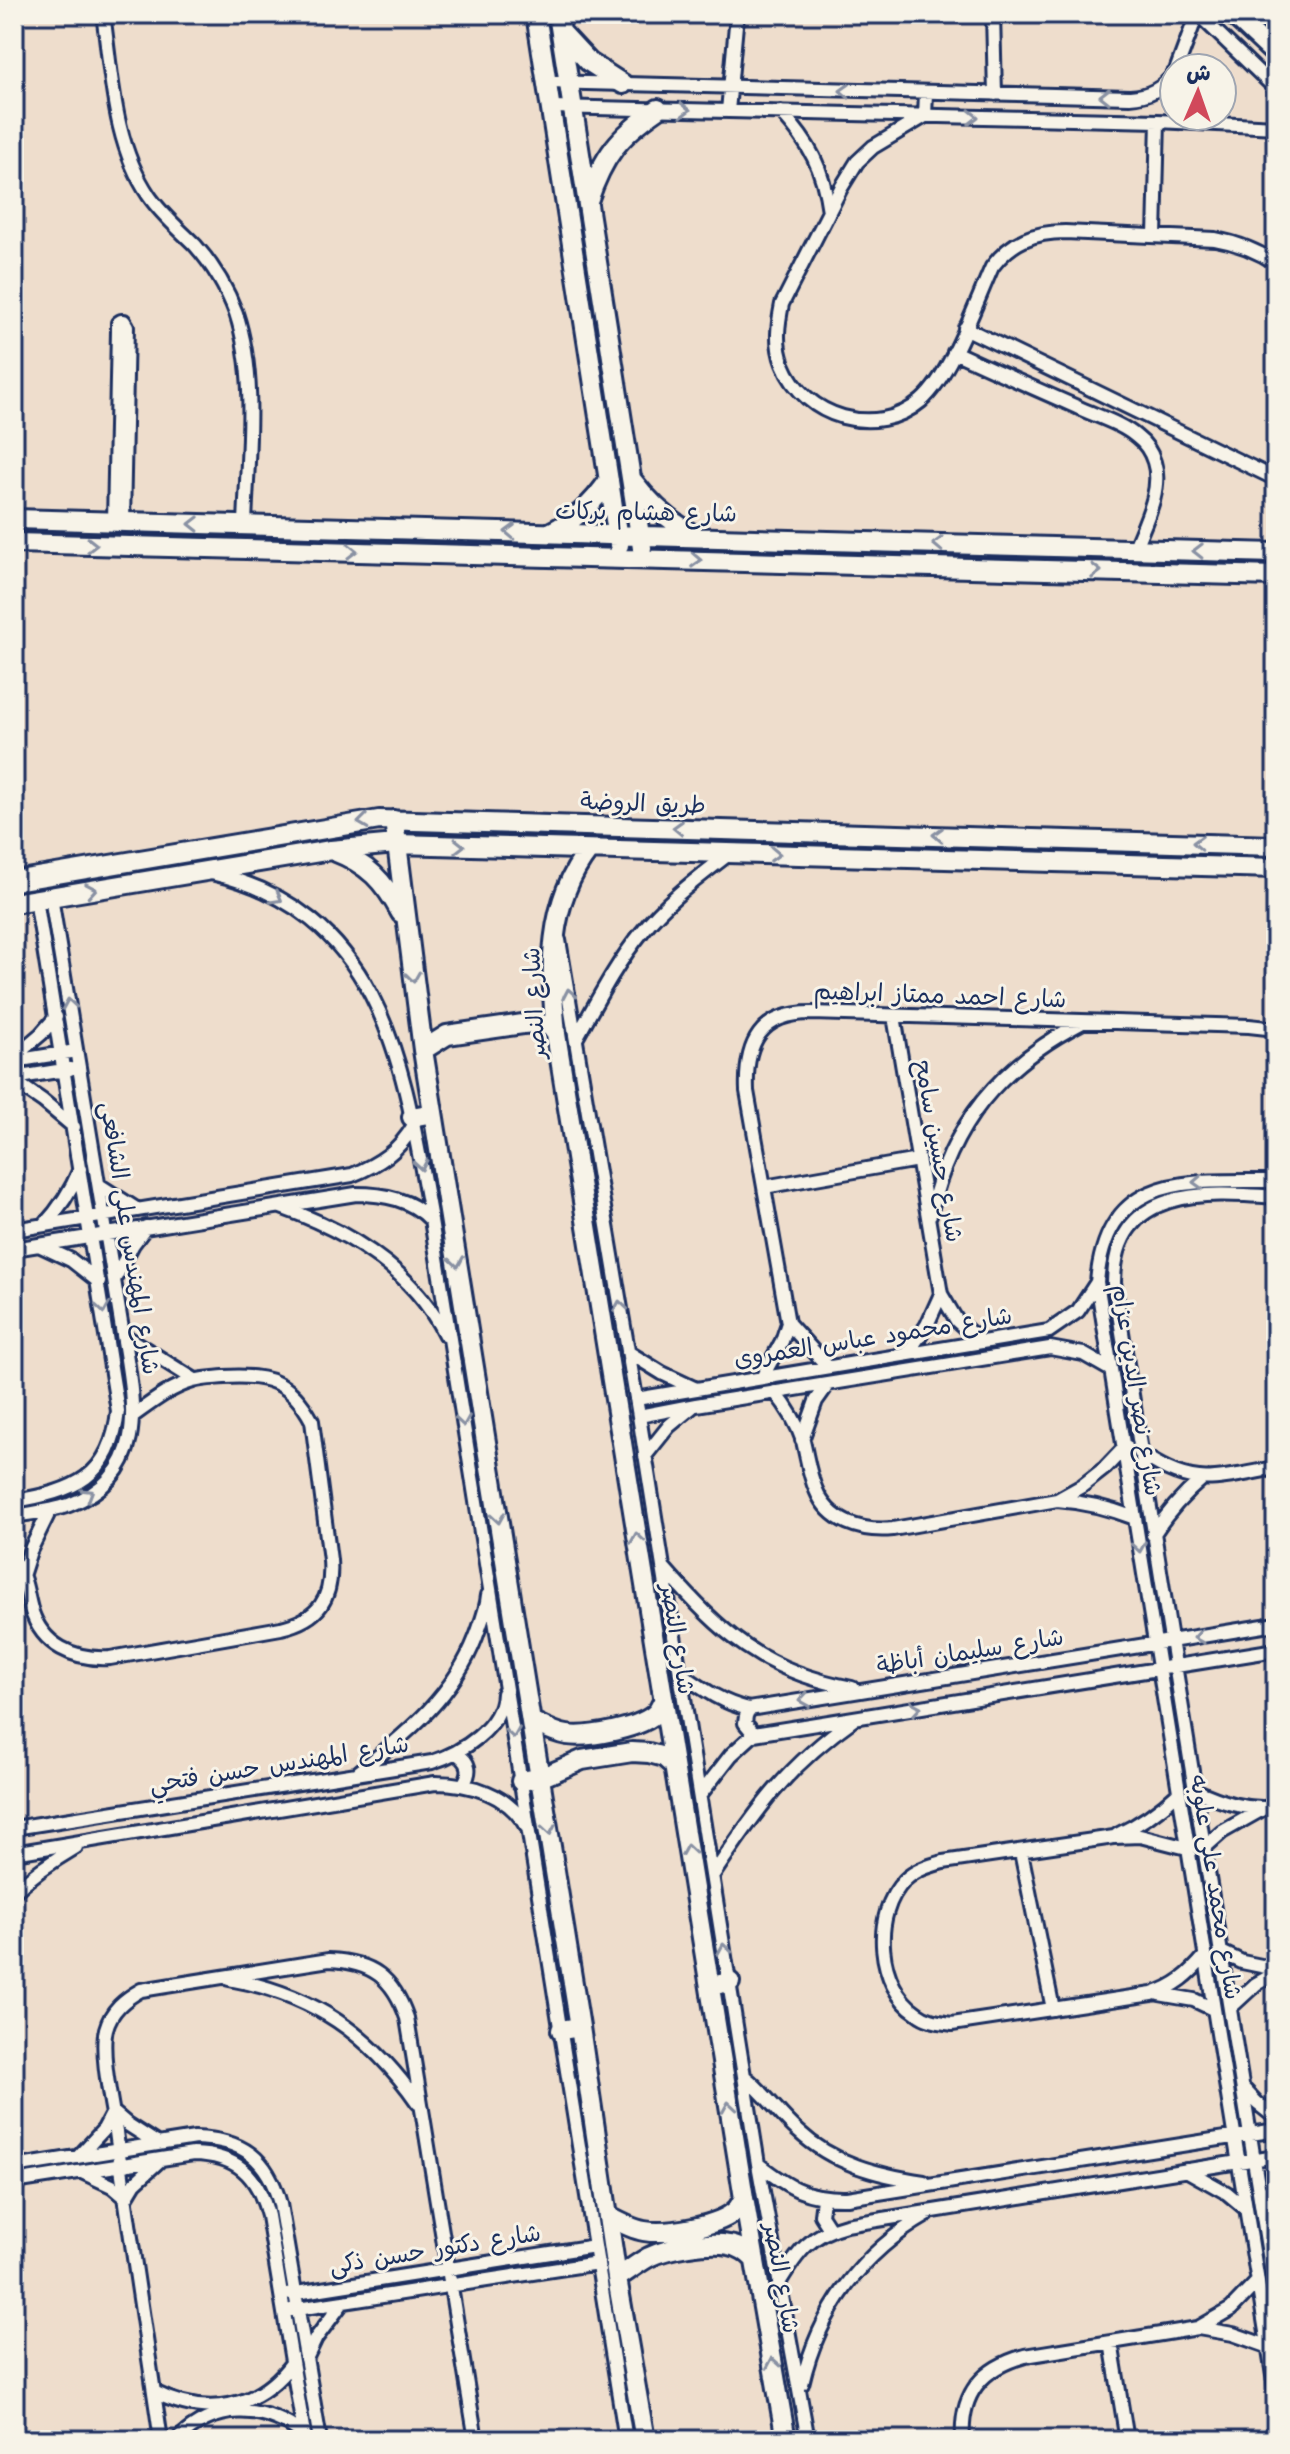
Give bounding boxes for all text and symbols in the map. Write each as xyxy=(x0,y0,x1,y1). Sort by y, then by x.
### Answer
north arrow xyxy=(1158,52,1238,132)
text: ش xyxy=(1186,58,1211,89)
one-way arrow xyxy=(838,82,851,99)
one-way arrow xyxy=(1098,88,1111,105)
one-way arrow xyxy=(679,101,692,119)
one-way arrow xyxy=(967,108,980,125)
street label: شارع هشام بركات xyxy=(555,494,737,532)
one-way arrow xyxy=(187,515,200,532)
one-way arrow xyxy=(503,524,516,541)
one-way arrow xyxy=(86,536,99,553)
one-way arrow xyxy=(931,536,944,553)
one-way arrow xyxy=(346,542,359,560)
one-way arrow xyxy=(1191,543,1204,560)
one-way arrow xyxy=(690,551,703,568)
one-way arrow xyxy=(1090,563,1103,580)
street label: طريق الروضة xyxy=(580,785,706,823)
one-way arrow xyxy=(356,814,369,831)
one-way arrow xyxy=(671,819,684,836)
one-way arrow xyxy=(931,827,944,844)
one-way arrow xyxy=(1191,835,1204,852)
one-way arrow xyxy=(453,837,466,854)
one-way arrow xyxy=(769,846,782,863)
one-way arrow xyxy=(84,882,98,899)
one-way arrow xyxy=(268,888,282,904)
street label: شارع النصر xyxy=(515,946,555,1062)
one-way arrow xyxy=(404,970,421,984)
street label: شارع احمد ممتاز ابراهيم xyxy=(813,975,1067,1017)
one-way arrow xyxy=(562,987,579,1000)
one-way arrow xyxy=(62,997,79,1011)
street label: شارع حسين سامح xyxy=(905,1057,971,1245)
street label: شارع المهندس على الشافعى xyxy=(91,1099,167,1377)
one-way arrow xyxy=(412,1158,429,1172)
one-way arrow xyxy=(1191,1173,1204,1190)
one-way arrow xyxy=(448,1255,465,1268)
street label: شارع نصر الدين عزام xyxy=(1103,1282,1170,1498)
one-way arrow xyxy=(612,1299,629,1312)
street label: شارع محمود عباس العمروى xyxy=(732,1299,1015,1377)
one-way arrow xyxy=(94,1301,111,1315)
one-way arrow xyxy=(454,1415,471,1428)
one-way arrow xyxy=(79,1489,94,1504)
one-way arrow xyxy=(489,1511,506,1525)
one-way arrow xyxy=(630,1531,647,1545)
one-way arrow xyxy=(1130,1541,1147,1554)
street label: شارع النصر xyxy=(651,1579,703,1697)
street label: شارع سليمان أباظة xyxy=(874,1620,1066,1684)
one-way arrow xyxy=(1192,1627,1206,1644)
one-way arrow xyxy=(797,1691,811,1708)
one-way arrow xyxy=(909,1700,923,1717)
one-way arrow xyxy=(504,1727,521,1740)
street label: شارع المهندس حسن فتحي xyxy=(147,1728,412,1805)
street label: شارع محمد على علوبه xyxy=(1180,1772,1250,2002)
one-way arrow xyxy=(540,1823,557,1837)
one-way arrow xyxy=(680,1843,697,1857)
one-way arrow xyxy=(717,1942,734,1956)
one-way arrow xyxy=(721,2100,738,2114)
street label: شارع دكتور حسن ذكى xyxy=(327,2216,543,2284)
street label: شارع النصر xyxy=(754,2218,807,2336)
one-way arrow xyxy=(765,2356,782,2370)

